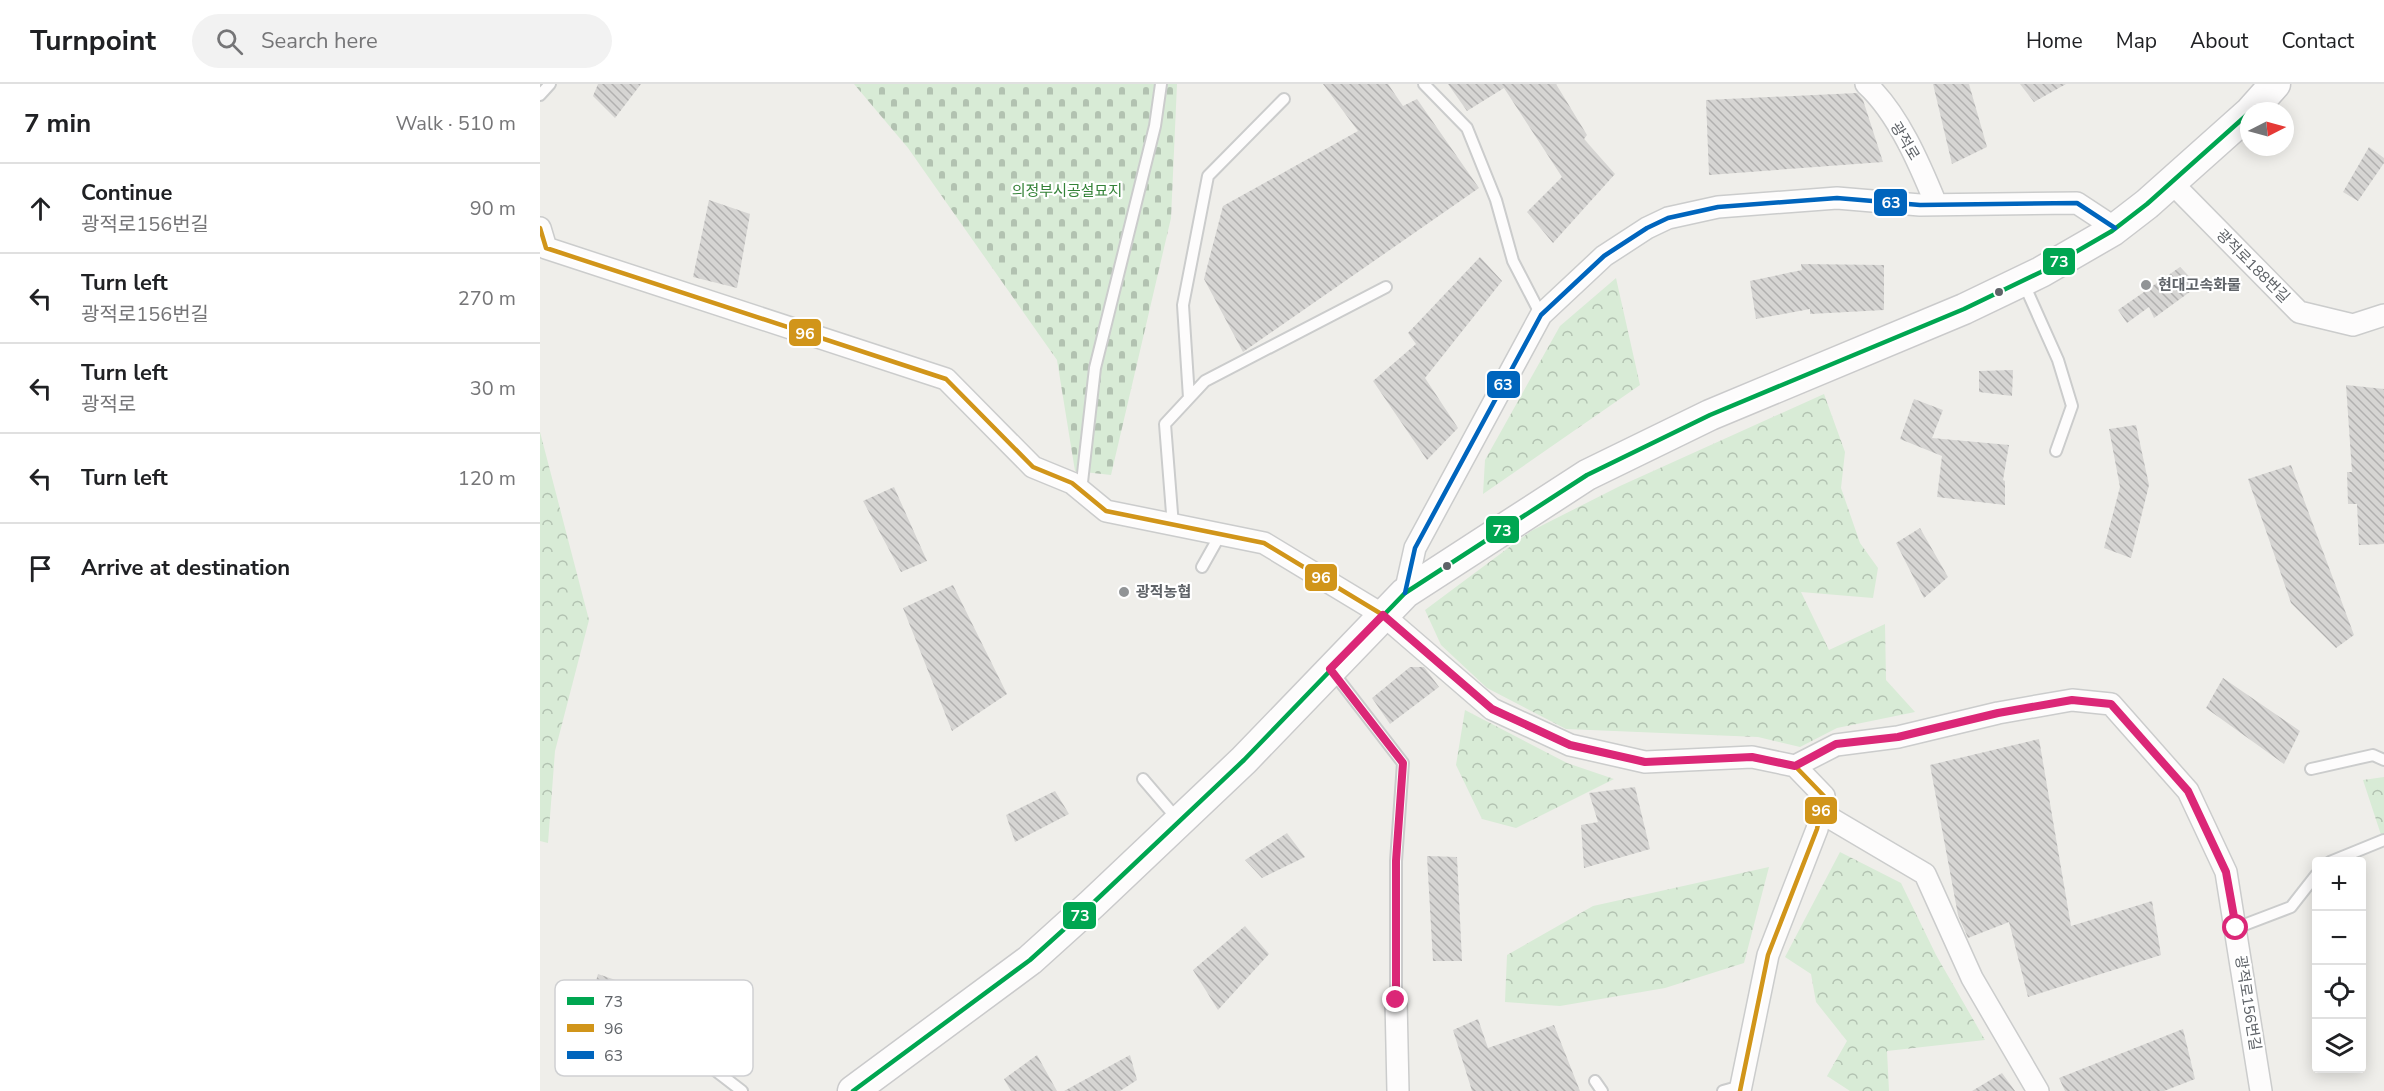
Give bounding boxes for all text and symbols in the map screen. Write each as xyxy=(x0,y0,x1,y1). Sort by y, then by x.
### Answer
search box xyxy=(192,14,612,68)
text: Turnpoint xyxy=(30,22,156,60)
icon: search xyxy=(213,25,246,58)
text: Search here xyxy=(261,26,378,56)
text: Home xyxy=(2026,27,2083,55)
text: Map xyxy=(2116,27,2157,55)
text: About xyxy=(2190,27,2248,55)
text: Contact xyxy=(2281,27,2354,55)
north arrow xyxy=(2240,102,2294,156)
text: 7 min xyxy=(24,106,91,141)
text: Walk · 510 m xyxy=(396,110,516,137)
street label: 광적로 xyxy=(1886,118,1924,164)
text: Continue xyxy=(81,178,172,208)
park label: 의정부시공설묘지 xyxy=(1012,181,1122,201)
line badge: 63 xyxy=(1873,188,1908,217)
icon: ahead xyxy=(24,192,57,225)
text: 63 xyxy=(1881,192,1901,214)
text: 90 m xyxy=(470,195,516,222)
text: 광적로156번길 xyxy=(81,211,209,238)
street label: 광적로188번길 xyxy=(2212,225,2294,307)
line badge: 73 xyxy=(2042,247,2076,276)
text: 73 xyxy=(2049,251,2069,273)
text: Turn left xyxy=(81,268,168,298)
place label: 현대고속화물 xyxy=(2158,275,2241,295)
marker: 현대고속화물 xyxy=(2139,278,2153,292)
icon: left xyxy=(24,282,57,315)
text: 270 m xyxy=(458,285,516,312)
unlabelled marker xyxy=(1993,286,2005,298)
text: 광적로156번길 xyxy=(81,301,209,328)
line badge: 96 xyxy=(788,318,822,347)
text: 96 xyxy=(795,323,815,345)
text: Turn left xyxy=(81,358,168,388)
line badge: 63 xyxy=(1486,370,1521,399)
icon: left xyxy=(24,372,57,405)
text: 63 xyxy=(1493,374,1513,396)
text: 30 m xyxy=(470,375,516,402)
text: 광적로 xyxy=(81,391,136,418)
icon: left xyxy=(24,462,57,495)
text: Turn left xyxy=(81,463,168,493)
text: 120 m xyxy=(458,465,516,492)
line badge: 73 xyxy=(1485,515,1520,544)
text: 73 xyxy=(1492,520,1512,542)
icon: arrive xyxy=(24,552,57,585)
text: Arrive at destination xyxy=(81,553,290,583)
unlabelled marker xyxy=(1441,560,1453,572)
line badge: 96 xyxy=(1304,563,1338,592)
text: 96 xyxy=(1311,567,1331,589)
place label: 광적농협 xyxy=(1136,582,1191,602)
marker: 광적농협 xyxy=(1117,585,1131,599)
line badge: 96 xyxy=(1804,796,1838,825)
text: 96 xyxy=(1811,800,1831,822)
map controls xyxy=(2312,857,2366,1073)
button: + xyxy=(2312,857,2366,911)
line badge: 73 xyxy=(1062,901,1097,930)
text: 73 xyxy=(1070,905,1090,927)
button: − xyxy=(2312,911,2366,965)
route start xyxy=(2222,914,2248,940)
street label: 광적로156번길 xyxy=(2231,954,2265,1052)
button: locate xyxy=(2312,965,2366,1019)
legend xyxy=(555,980,753,1076)
route end xyxy=(1382,986,1408,1012)
text: 73 xyxy=(604,991,623,1013)
text: 96 xyxy=(604,1018,623,1040)
button: layers xyxy=(2312,1019,2366,1073)
text: 63 xyxy=(604,1045,623,1067)

